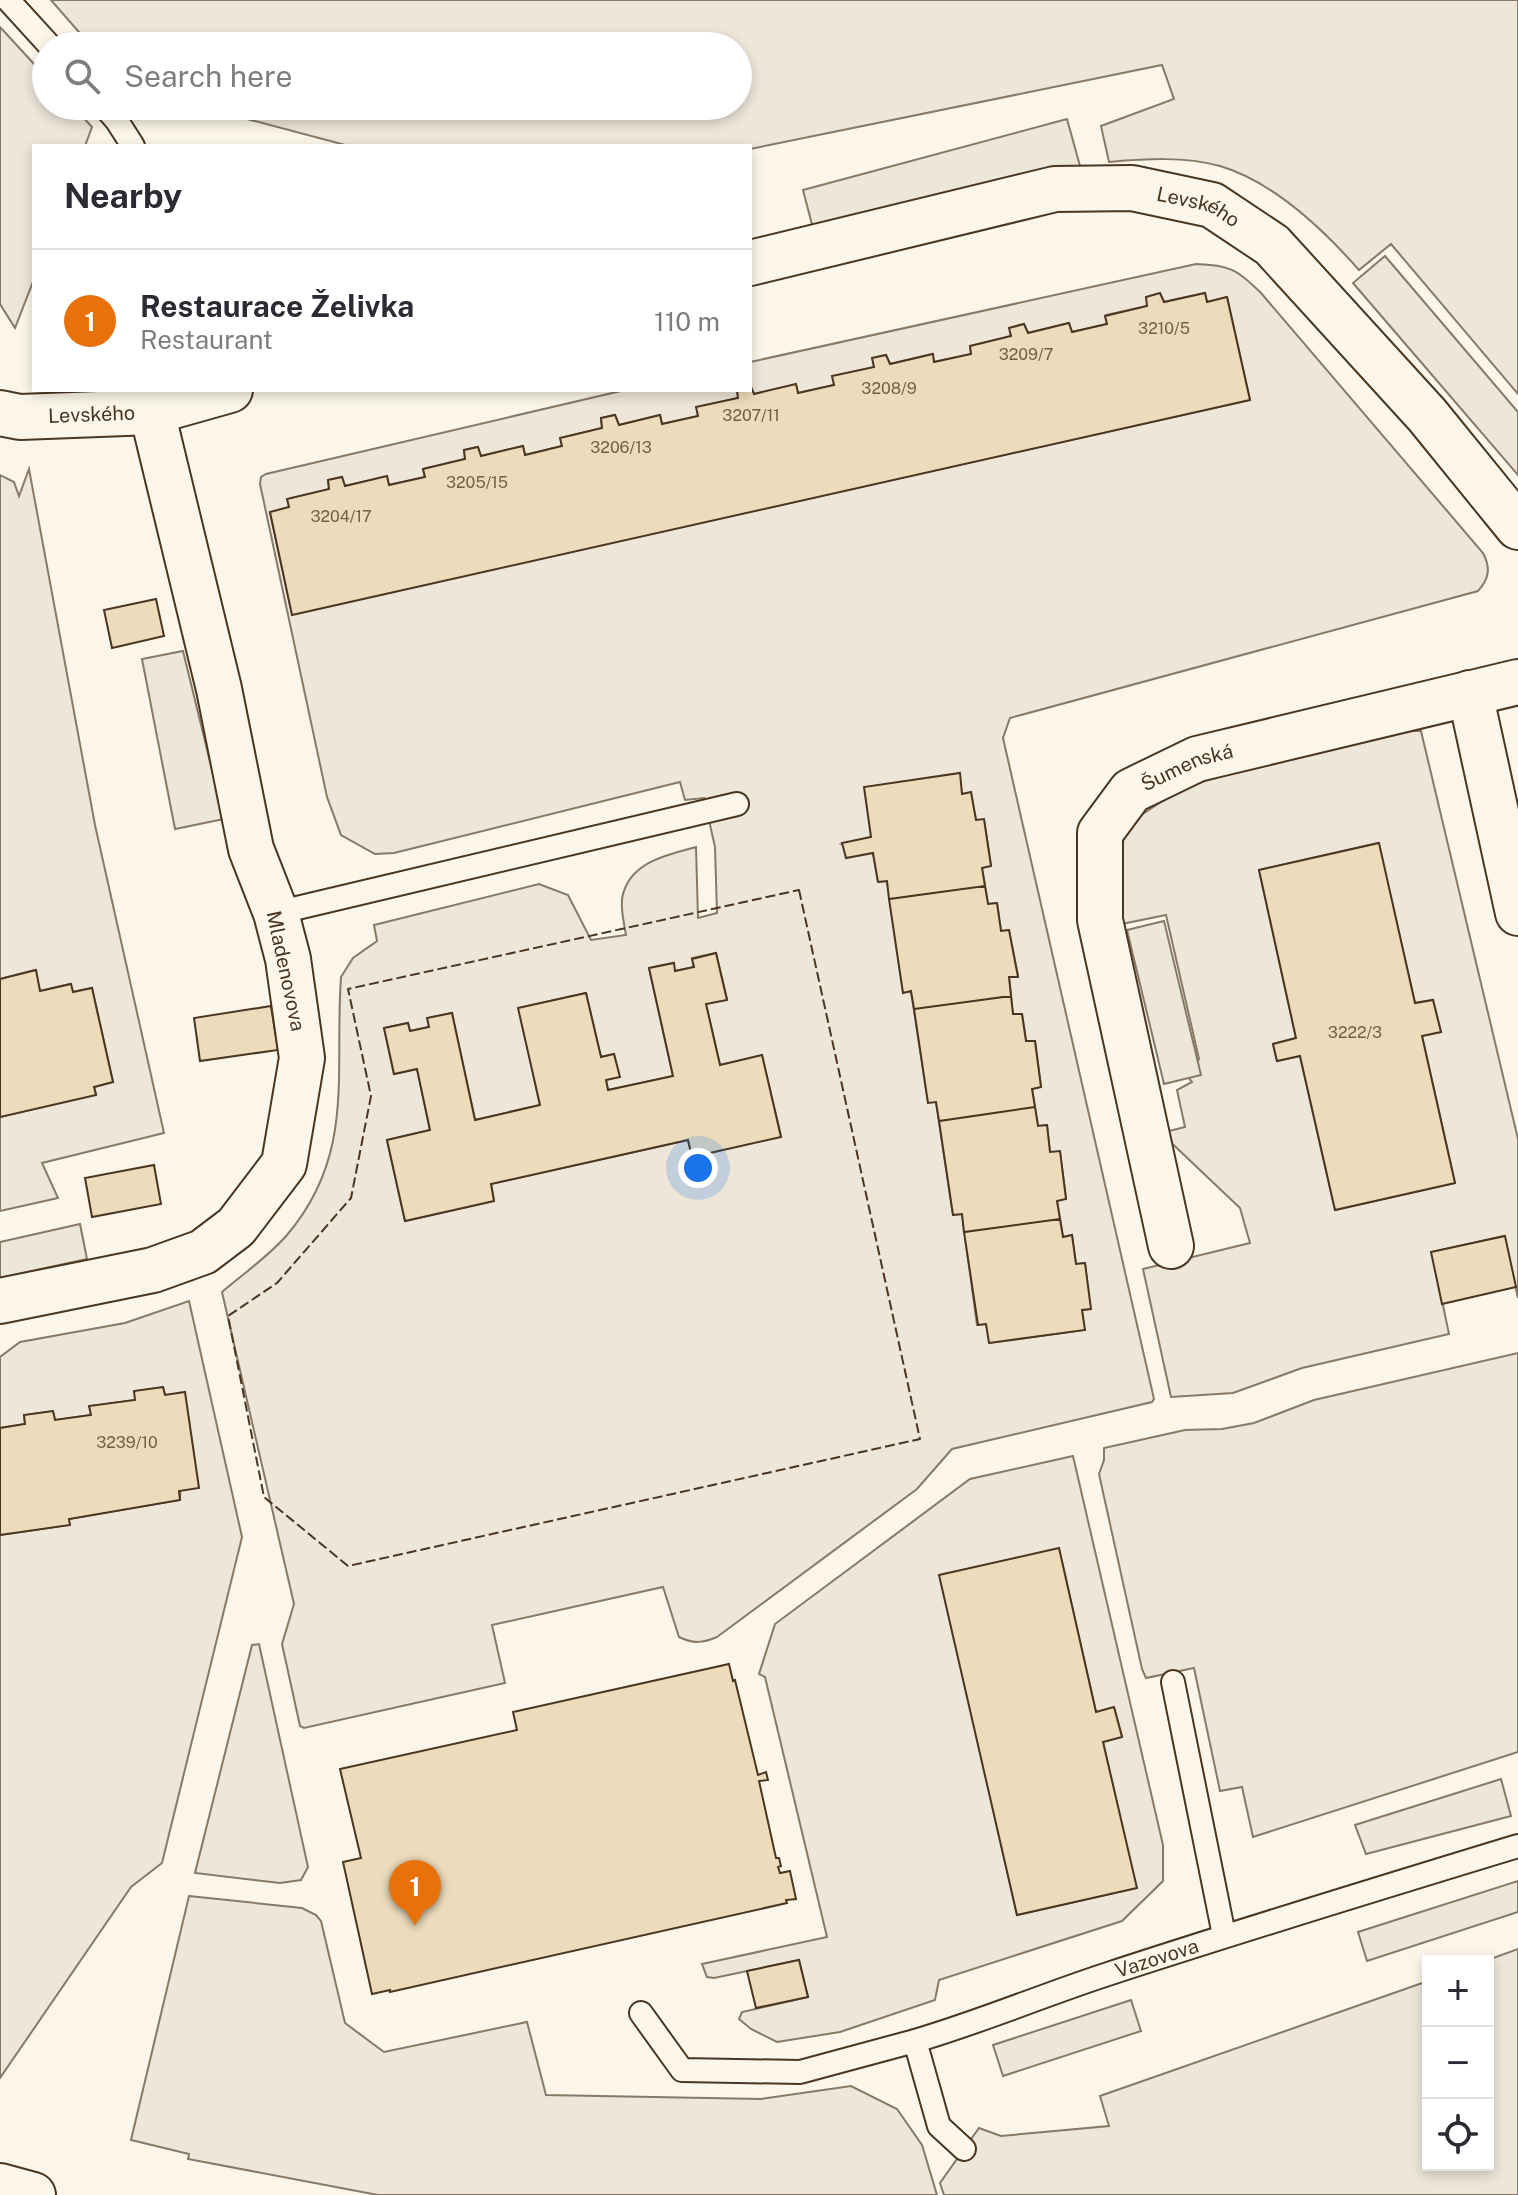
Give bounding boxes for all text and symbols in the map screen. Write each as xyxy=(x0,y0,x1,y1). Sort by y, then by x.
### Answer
search box xyxy=(32,32,752,120)
icon: search xyxy=(60,54,104,98)
text: Search here xyxy=(124,58,292,94)
text: Nearby xyxy=(64,176,182,216)
street label: Levského xyxy=(1154,182,1244,232)
text: Restaurace Želivka xyxy=(140,288,414,324)
text: 1 xyxy=(84,306,96,337)
text: 110 m xyxy=(654,306,720,337)
house number: 3210/5 xyxy=(1138,319,1190,338)
text: Restaurant xyxy=(140,324,273,355)
house number: 3209/7 xyxy=(999,345,1053,364)
house number: 3208/9 xyxy=(861,379,917,398)
street label: Levského xyxy=(47,401,136,428)
house number: 3207/11 xyxy=(722,406,780,425)
house number: 3206/13 xyxy=(590,438,652,457)
house number: 3205/15 xyxy=(446,473,508,492)
house number: 3204/17 xyxy=(310,507,372,526)
street label: Šumenská xyxy=(1137,739,1235,796)
street label: Mladenovova xyxy=(262,909,310,1033)
house number: 3222/3 xyxy=(1328,1023,1382,1042)
your location xyxy=(678,1148,718,1188)
house number: 3239/10 xyxy=(96,1433,158,1452)
pin: 1 xyxy=(389,1860,441,1926)
street label: Vazovova xyxy=(1112,1934,1202,1983)
map controls xyxy=(1422,1955,1494,2171)
button: + xyxy=(1422,1955,1494,2027)
button: − xyxy=(1422,2027,1494,2099)
button: locate xyxy=(1422,2099,1494,2171)

